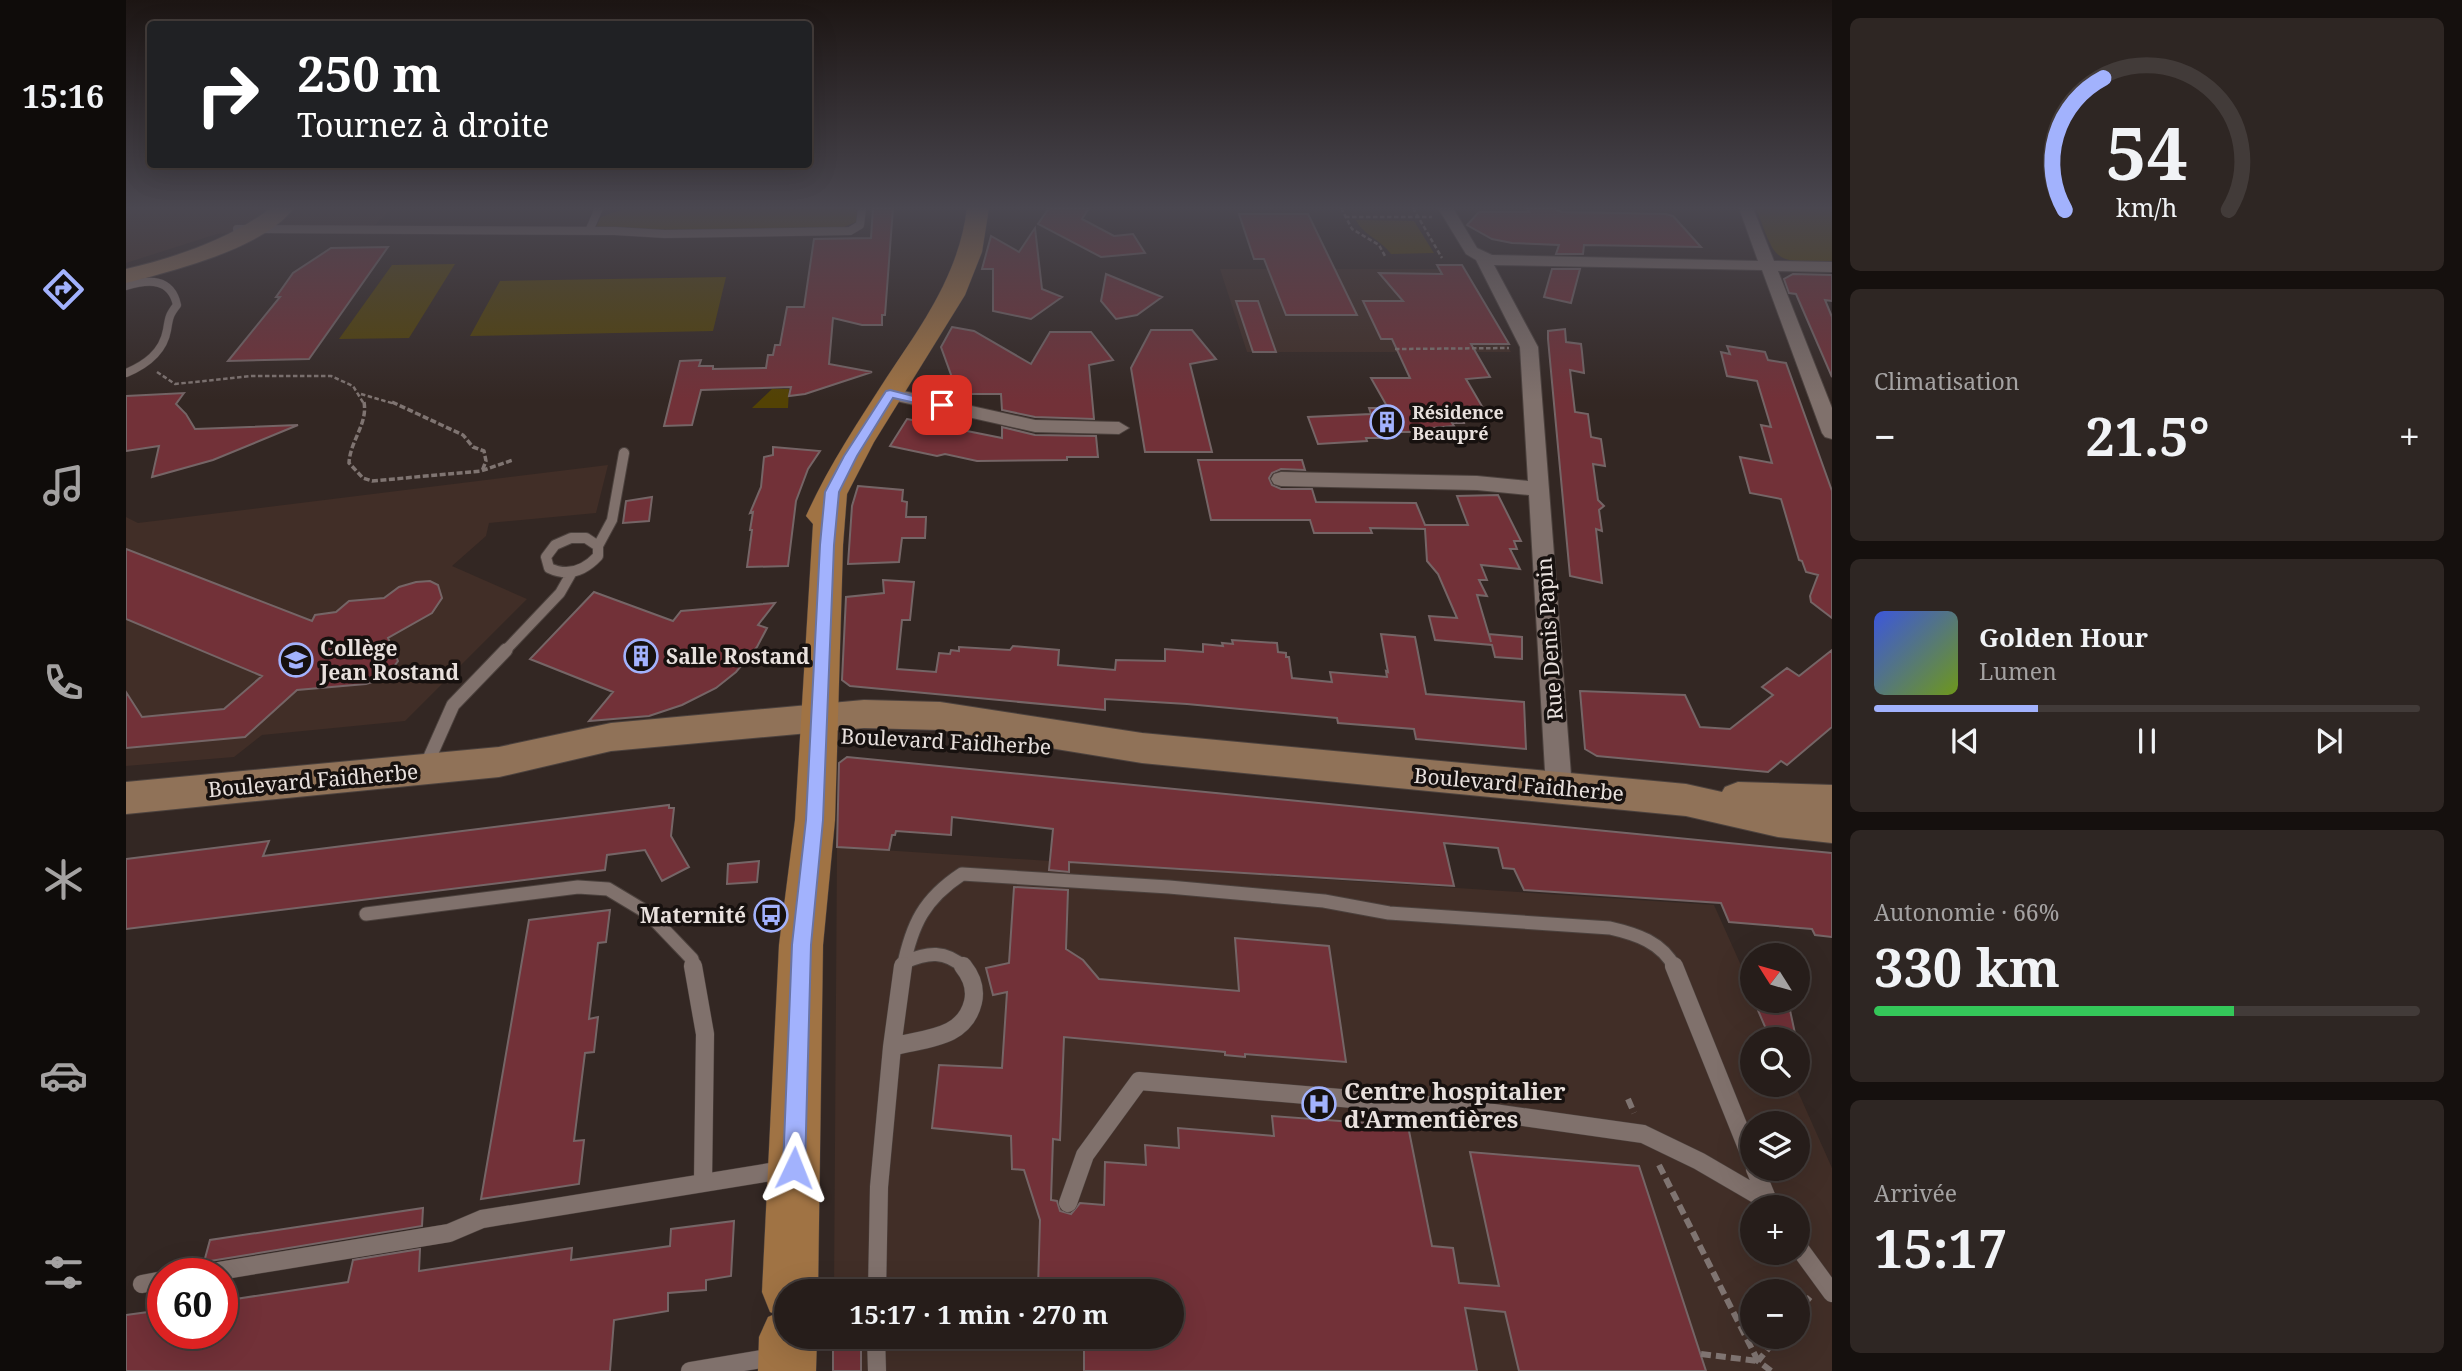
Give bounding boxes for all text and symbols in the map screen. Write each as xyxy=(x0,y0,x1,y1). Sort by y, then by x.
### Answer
text: 250 m xyxy=(297,40,441,106)
icon: right xyxy=(182,49,273,140)
text: 15:16 xyxy=(22,74,104,117)
text: Tournez à droite xyxy=(297,103,549,146)
text: 54 xyxy=(2106,103,2188,202)
text: km/h xyxy=(2116,190,2178,224)
icon: directions xyxy=(39,265,88,314)
text: Climatisation xyxy=(1874,365,2020,397)
pin xyxy=(912,375,972,435)
icon: arrive xyxy=(923,386,961,424)
place label: Résidence Beaupré xyxy=(1412,400,1504,445)
text: 21.5° xyxy=(2085,400,2210,471)
building icon: Résidence Beaupré xyxy=(1368,403,1406,441)
text: − xyxy=(1874,410,1896,462)
text: + xyxy=(2399,410,2420,462)
icon: music xyxy=(39,461,88,510)
street label: Rue Denis Papin xyxy=(1529,557,1569,721)
text: Golden Hour xyxy=(1979,619,2148,655)
place label: Collège Jean Rostand xyxy=(319,634,459,686)
building icon: Salle Rostand xyxy=(622,637,660,675)
school or university icon: Collège Jean Rostand xyxy=(277,641,315,679)
place label: Salle Rostand xyxy=(666,642,810,670)
text: Lumen xyxy=(1979,655,2057,687)
icon: phone xyxy=(39,658,88,707)
street label: Boulevard Faidherbe xyxy=(840,722,1052,760)
icon: previous xyxy=(1946,722,1984,760)
icon: pause xyxy=(2128,722,2166,760)
icon: next xyxy=(2310,722,2348,760)
street label: Boulevard Faidherbe xyxy=(207,757,419,803)
street label: Boulevard Faidherbe xyxy=(1413,761,1625,807)
icon: climate xyxy=(39,855,88,904)
bus stop icon: Maternité xyxy=(752,896,790,934)
text: Autonomie · 66% xyxy=(1874,896,2059,928)
place label: Maternité xyxy=(640,901,746,929)
text: 330 km xyxy=(1874,931,2060,1002)
north arrow xyxy=(1740,943,1810,1013)
map controls xyxy=(1740,943,1810,1349)
button: search xyxy=(1740,1027,1810,1097)
icon: car xyxy=(39,1051,88,1100)
place label: Centre hospitalier d'Armentières xyxy=(1344,1074,1566,1135)
hospital icon: Centre hospitalier d'Armentières xyxy=(1300,1085,1338,1123)
button: layers xyxy=(1740,1111,1810,1181)
position arrow xyxy=(757,1131,831,1205)
text: Arrivée xyxy=(1874,1177,1957,1209)
button: + xyxy=(1740,1195,1810,1265)
text: 15:17 xyxy=(1874,1212,2007,1283)
icon: filters xyxy=(39,1248,88,1297)
speed limit sign: 60 xyxy=(147,1258,238,1349)
button: − xyxy=(1740,1279,1810,1349)
text: 15:17 · 1 min · 270 m xyxy=(849,1296,1109,1332)

